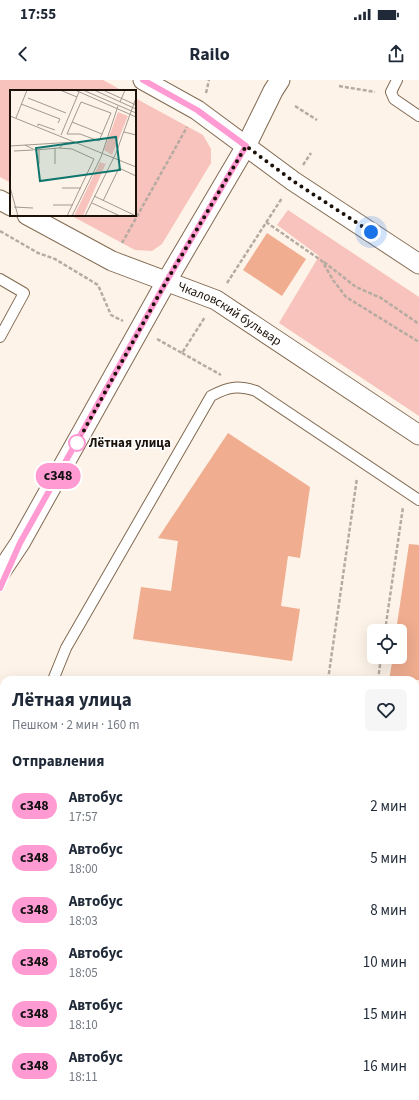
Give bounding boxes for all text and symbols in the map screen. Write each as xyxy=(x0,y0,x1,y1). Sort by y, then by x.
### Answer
text: 17:55 xyxy=(20,4,56,25)
text: Railo xyxy=(189,42,230,67)
icon: back xyxy=(12,43,34,65)
icon: share xyxy=(385,43,407,65)
inset map xyxy=(10,90,136,216)
your location xyxy=(361,222,381,242)
street label: Чкаловский бульвар xyxy=(175,277,285,350)
marker: Лётная улица xyxy=(68,434,86,452)
place label: Лётная улица xyxy=(88,434,171,452)
line badge: с348 xyxy=(30,463,86,489)
text: с348 xyxy=(44,466,72,486)
map controls xyxy=(367,624,407,664)
button: locate xyxy=(367,624,407,664)
text: Лётная улица xyxy=(12,687,132,714)
button: heart xyxy=(365,689,407,731)
text: Пешком · 2 мин · 160 m xyxy=(12,716,140,734)
text: Отправления xyxy=(12,751,105,772)
text: Автобус xyxy=(69,787,123,808)
text: с348 xyxy=(20,796,49,816)
text: 2 мин xyxy=(370,796,407,817)
text: 17:57 xyxy=(69,808,98,826)
text: Автобус xyxy=(69,839,123,860)
text: с348 xyxy=(20,848,49,868)
text: 5 мин xyxy=(370,848,407,869)
text: 18:00 xyxy=(69,860,98,878)
text: Автобус xyxy=(69,891,123,912)
text: с348 xyxy=(20,900,49,920)
text: 8 мин xyxy=(370,900,407,921)
text: 18:03 xyxy=(69,912,98,930)
text: Автобус xyxy=(69,943,123,964)
text: с348 xyxy=(20,952,49,972)
text: 10 мин xyxy=(363,952,407,973)
text: 18:05 xyxy=(69,964,98,982)
text: Автобус xyxy=(69,995,123,1016)
text: с348 xyxy=(20,1004,49,1024)
text: 15 мин xyxy=(363,1004,407,1025)
text: 18:10 xyxy=(69,1016,98,1034)
text: Автобус xyxy=(69,1047,123,1068)
text: с348 xyxy=(20,1056,49,1076)
text: 16 мин xyxy=(363,1056,407,1077)
text: 18:11 xyxy=(69,1068,98,1086)

